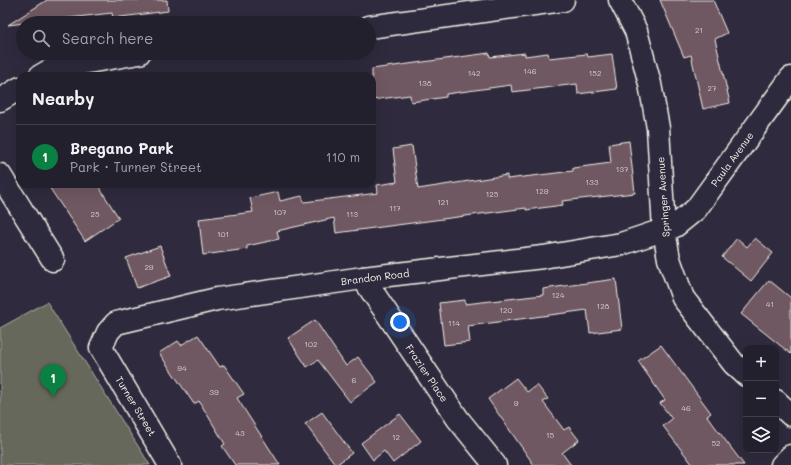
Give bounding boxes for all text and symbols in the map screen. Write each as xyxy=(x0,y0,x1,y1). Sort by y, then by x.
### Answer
search box xyxy=(16,16,376,60)
house number: 21 xyxy=(695,25,703,35)
icon: search xyxy=(30,27,52,49)
text: Search here xyxy=(62,28,153,48)
house number: 146 xyxy=(523,66,537,76)
house number: 142 xyxy=(468,68,480,78)
house number: 152 xyxy=(589,68,601,78)
house number: 138 xyxy=(418,78,432,88)
house number: 27 xyxy=(708,83,717,93)
text: Nearby xyxy=(32,87,94,109)
street label: Paula Avenue xyxy=(707,129,757,189)
text: Bregano Park xyxy=(70,138,174,158)
text: 1 xyxy=(42,148,48,165)
text: 110 m xyxy=(326,148,360,165)
street label: Springer Avenue xyxy=(653,156,673,238)
text: Park · Turner Street xyxy=(70,158,202,175)
house number: 137 xyxy=(616,164,629,174)
house number: 133 xyxy=(586,177,599,187)
house number: 129 xyxy=(536,186,549,196)
house number: 125 xyxy=(486,189,499,199)
house number: 121 xyxy=(437,197,449,207)
house number: 117 xyxy=(389,203,401,213)
house number: 107 xyxy=(274,207,287,217)
house number: 25 xyxy=(90,209,100,219)
house number: 113 xyxy=(346,209,358,219)
house number: 101 xyxy=(217,229,229,239)
house number: 29 xyxy=(144,262,154,272)
street label: Brandon Road xyxy=(340,266,410,288)
house number: 124 xyxy=(552,290,565,300)
house number: 41 xyxy=(766,299,774,309)
house number: 128 xyxy=(597,301,610,311)
house number: 120 xyxy=(500,305,513,315)
your location xyxy=(390,312,410,332)
house number: 114 xyxy=(448,318,460,328)
house number: 102 xyxy=(305,339,317,349)
street label: Frazier Place xyxy=(403,341,451,405)
map controls xyxy=(743,345,779,453)
button: + xyxy=(743,345,779,381)
house number: 94 xyxy=(177,363,187,373)
pin: 1 xyxy=(40,364,66,397)
street label: Turner Street xyxy=(113,373,159,439)
house number: 6 xyxy=(352,375,357,385)
button: − xyxy=(743,381,779,417)
house number: 39 xyxy=(209,387,219,397)
house number: 9 xyxy=(514,398,519,408)
house number: 46 xyxy=(681,403,691,413)
button: layers xyxy=(743,417,779,453)
house number: 43 xyxy=(235,428,245,438)
house number: 15 xyxy=(546,430,554,440)
house number: 12 xyxy=(392,432,400,442)
house number: 52 xyxy=(711,438,721,448)

